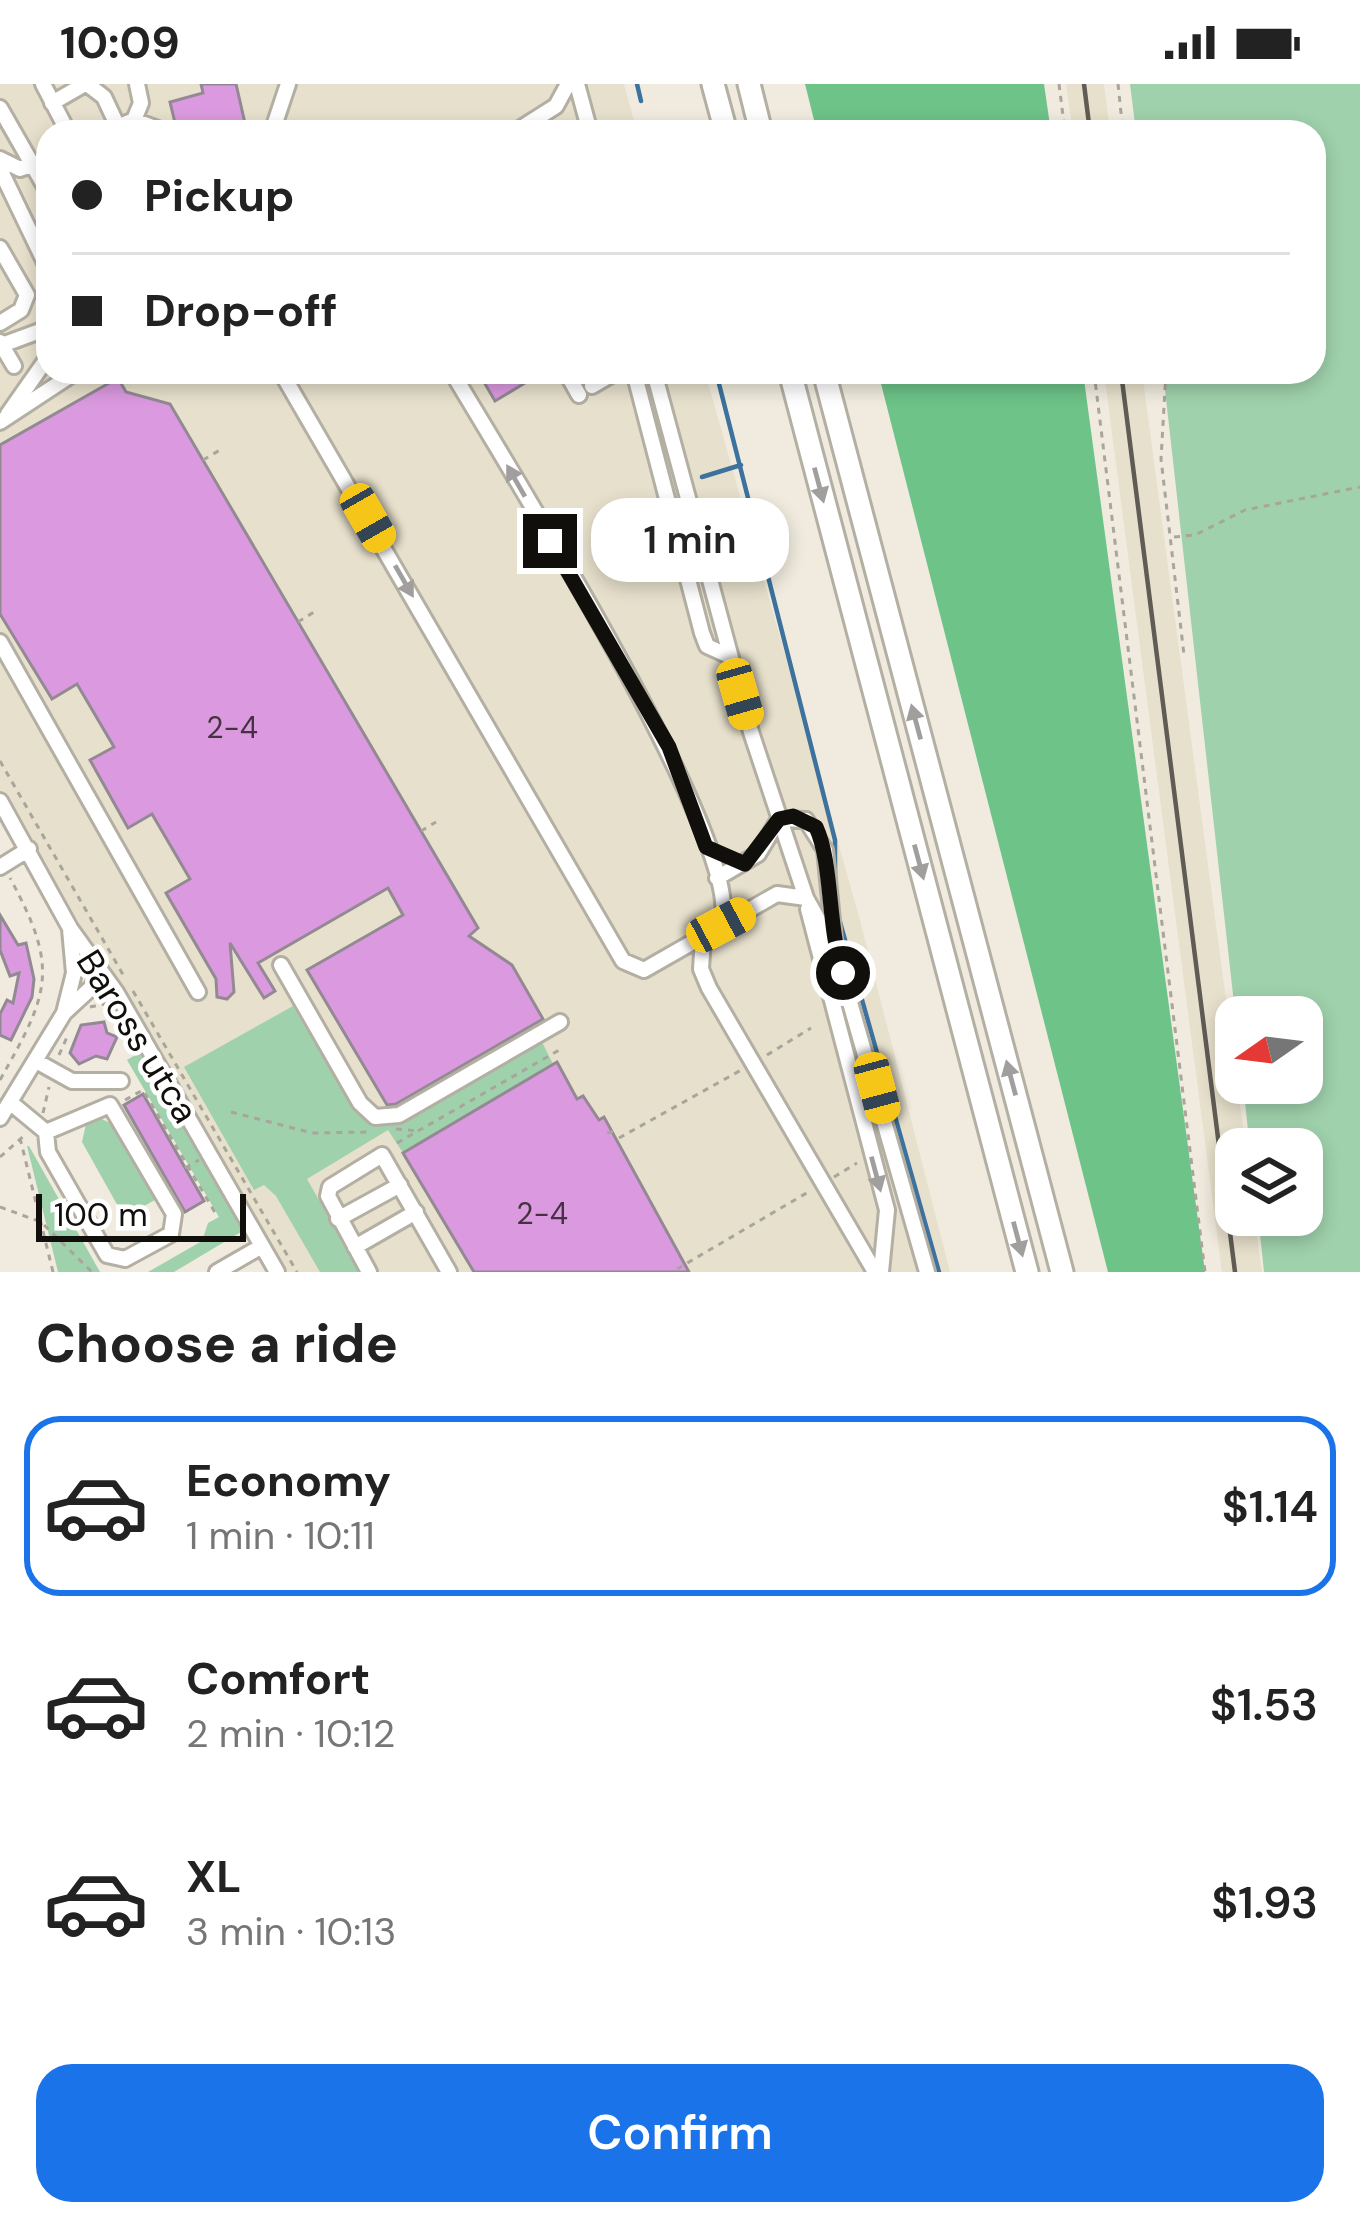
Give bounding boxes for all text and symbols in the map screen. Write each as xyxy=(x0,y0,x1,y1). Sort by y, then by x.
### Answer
text: 10:09 xyxy=(60,13,180,72)
text: Pickup xyxy=(144,166,294,225)
text: Drop-off xyxy=(144,281,338,340)
one-way arrow xyxy=(506,464,527,498)
one-way arrow xyxy=(811,467,830,504)
car xyxy=(334,478,402,558)
callout: 1 min xyxy=(592,499,790,583)
route end xyxy=(523,514,577,568)
text: 1 min xyxy=(643,514,737,565)
one-way arrow xyxy=(392,564,413,598)
car xyxy=(713,654,767,734)
one-way arrow xyxy=(906,704,925,741)
house number: 2-4 xyxy=(206,708,258,747)
one-way arrow xyxy=(910,844,929,881)
car xyxy=(681,892,761,958)
street label: Baross utca xyxy=(66,941,209,1132)
route start xyxy=(816,946,870,1000)
north arrow xyxy=(1215,996,1323,1104)
map controls xyxy=(1215,996,1323,1236)
car xyxy=(850,1049,904,1127)
one-way arrow xyxy=(1000,1059,1019,1096)
button: layers xyxy=(1215,1128,1323,1236)
one-way arrow xyxy=(868,1156,887,1193)
scale bar xyxy=(36,1188,246,1241)
text: 100 m xyxy=(54,1193,148,1236)
house number: 2-4 xyxy=(516,1194,568,1233)
one-way arrow xyxy=(1009,1221,1028,1258)
text: Choose a ride xyxy=(36,1308,398,1379)
text: Economy xyxy=(186,1451,391,1510)
icon: car xyxy=(42,1452,150,1560)
text: $1.14 xyxy=(1222,1477,1318,1536)
text: 1 min · 10:11 xyxy=(186,1510,375,1561)
text: Comfort xyxy=(186,1649,370,1708)
icon: car xyxy=(42,1650,150,1758)
text: $1.53 xyxy=(1210,1675,1318,1734)
text: 2 min · 10:12 xyxy=(186,1708,395,1759)
text: XL xyxy=(186,1847,241,1906)
icon: car xyxy=(42,1848,150,1956)
text: $1.93 xyxy=(1211,1873,1318,1932)
text: 3 min · 10:13 xyxy=(186,1906,396,1957)
button: Confirm xyxy=(36,2064,1324,2202)

